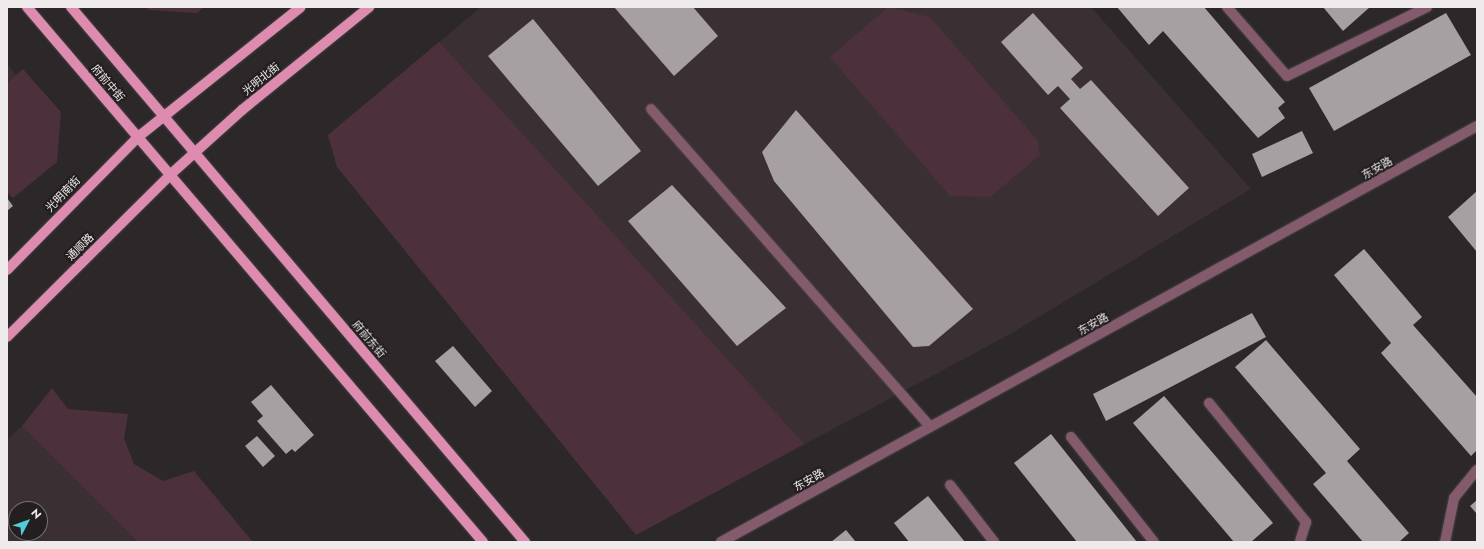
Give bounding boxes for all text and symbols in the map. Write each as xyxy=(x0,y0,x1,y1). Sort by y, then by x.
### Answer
street label: 光明北街 xyxy=(240,60,282,98)
street label: 府前中街 xyxy=(89,62,127,104)
street label: 东安路 xyxy=(1359,154,1395,182)
street label: 光明南街 xyxy=(43,174,83,214)
street label: 通顺路 xyxy=(64,231,96,263)
street label: 东安路 xyxy=(1075,310,1111,338)
street label: 府前东街 xyxy=(350,318,388,360)
street label: 东安路 xyxy=(791,466,827,494)
north arrow xyxy=(8,501,48,541)
text: N xyxy=(27,505,45,522)

